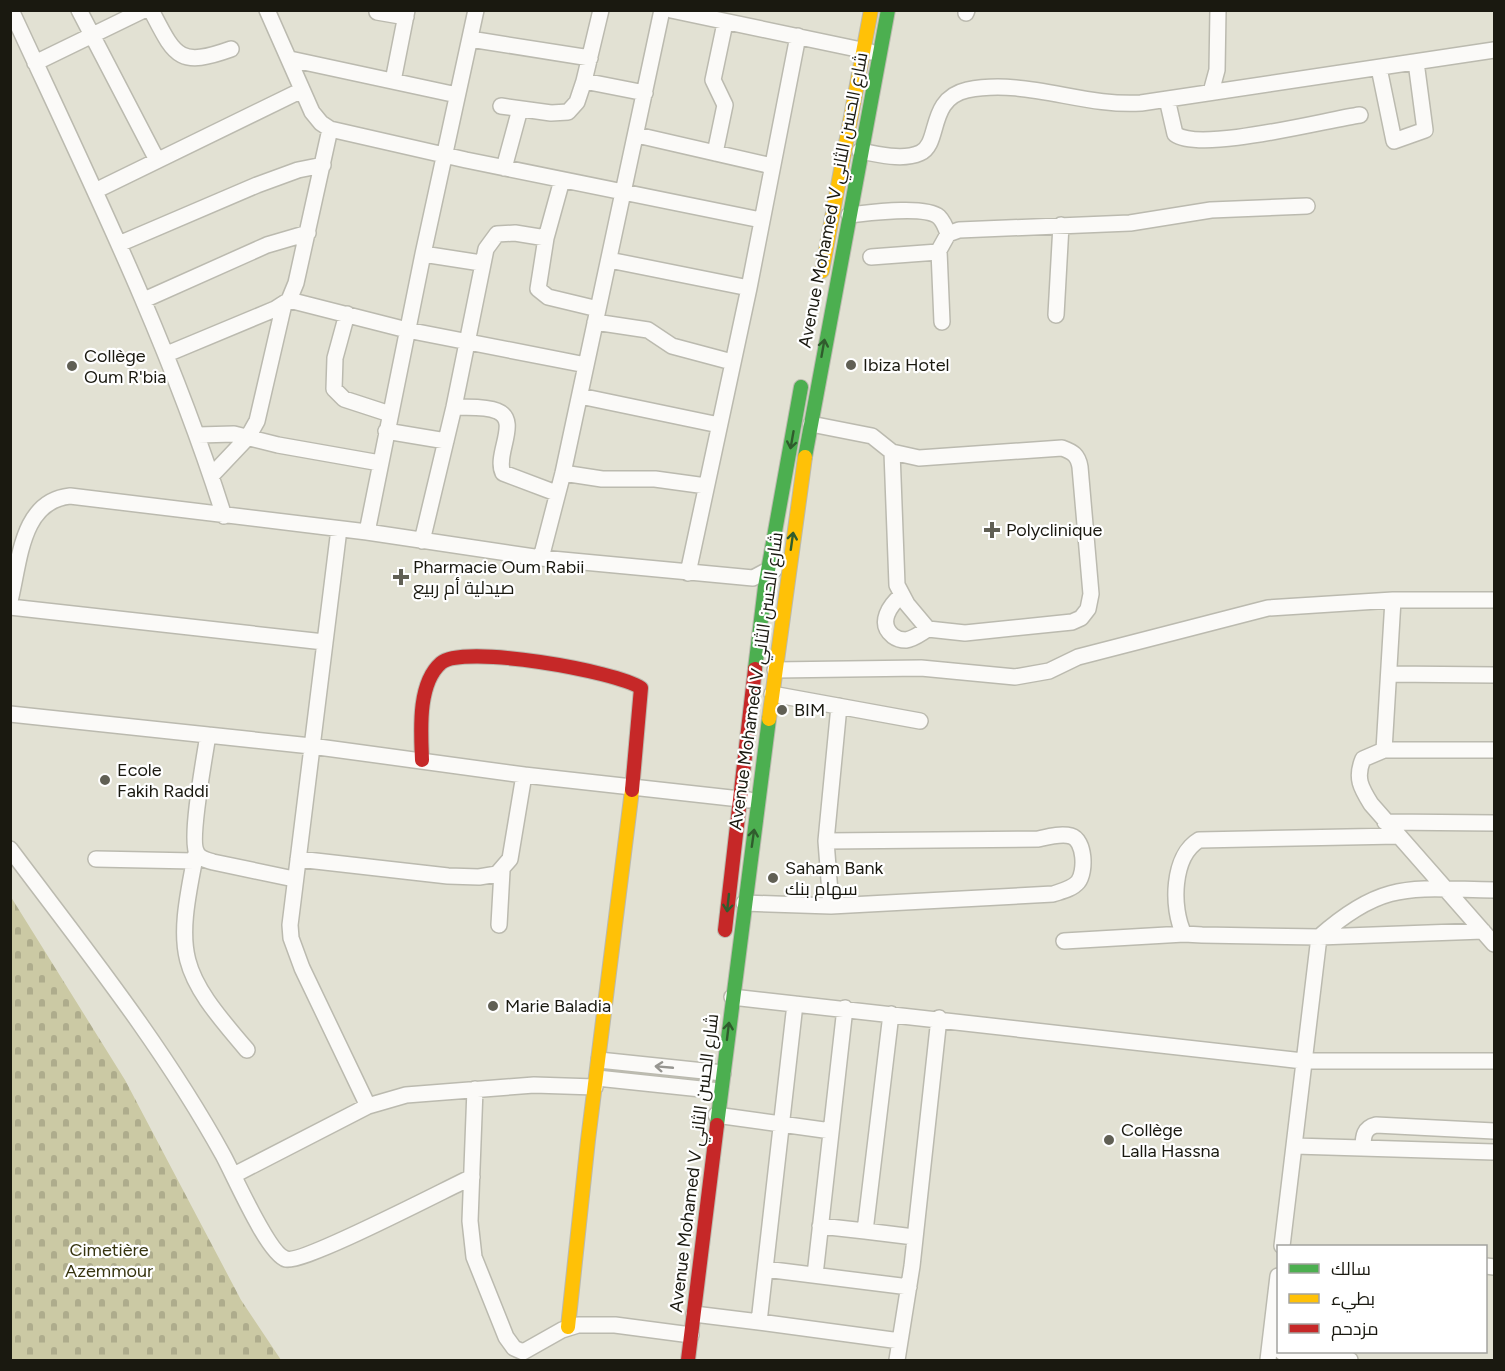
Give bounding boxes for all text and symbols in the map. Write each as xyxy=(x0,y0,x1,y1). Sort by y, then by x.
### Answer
street label: Avenue Mohamed V شارع الحسن الثاني xyxy=(794,50,875,350)
one-way arrow xyxy=(818,339,829,359)
place label: Collège Oum R'bia xyxy=(84,345,167,388)
place label: Ibiza Hotel xyxy=(863,354,950,376)
marker: Ibiza Hotel xyxy=(844,358,858,372)
marker: Collège Oum R'bia xyxy=(65,359,79,373)
one-way arrow xyxy=(786,429,797,449)
place label: Polyclinique xyxy=(1006,519,1102,541)
marker: Polyclinique xyxy=(983,521,1001,539)
street label: Avenue Mohamed V شارع الحسن الثاني xyxy=(724,531,791,832)
one-way arrow xyxy=(787,531,798,551)
place label: Pharmacie Oum Rabii صيدلية أم ربيع xyxy=(413,556,585,600)
marker: Pharmacie Oum Rabii صيدلية أم ربيع xyxy=(394,570,408,584)
place label: BIM xyxy=(794,699,825,721)
marker: BIM xyxy=(775,703,789,717)
place label: Ecole Fakih Raddi xyxy=(117,759,209,802)
marker: Ecole Fakih Raddi xyxy=(98,773,112,787)
one-way arrow xyxy=(747,829,758,848)
place label: Saham Bank سهام بنك xyxy=(785,857,883,901)
marker: Saham Bank سهام بنك xyxy=(766,871,780,885)
one-way arrow xyxy=(722,893,733,913)
place label: Marie Baladia xyxy=(505,995,611,1017)
marker: Marie Baladia xyxy=(486,999,500,1013)
street label: Avenue Mohamed V شارع الحسن الثاني xyxy=(665,1013,726,1314)
one-way arrow xyxy=(723,1022,734,1042)
one-way arrow xyxy=(655,1061,675,1072)
place label: Collège Lalla Hassna xyxy=(1121,1119,1220,1162)
marker: Collège Lalla Hassna xyxy=(1102,1133,1116,1147)
park label: Cimetière Azemmour xyxy=(65,1239,153,1282)
legend xyxy=(1277,1245,1487,1353)
text: سالك xyxy=(1331,1258,1371,1280)
text: بطيء xyxy=(1331,1288,1375,1313)
text: مزدحم xyxy=(1331,1318,1379,1341)

